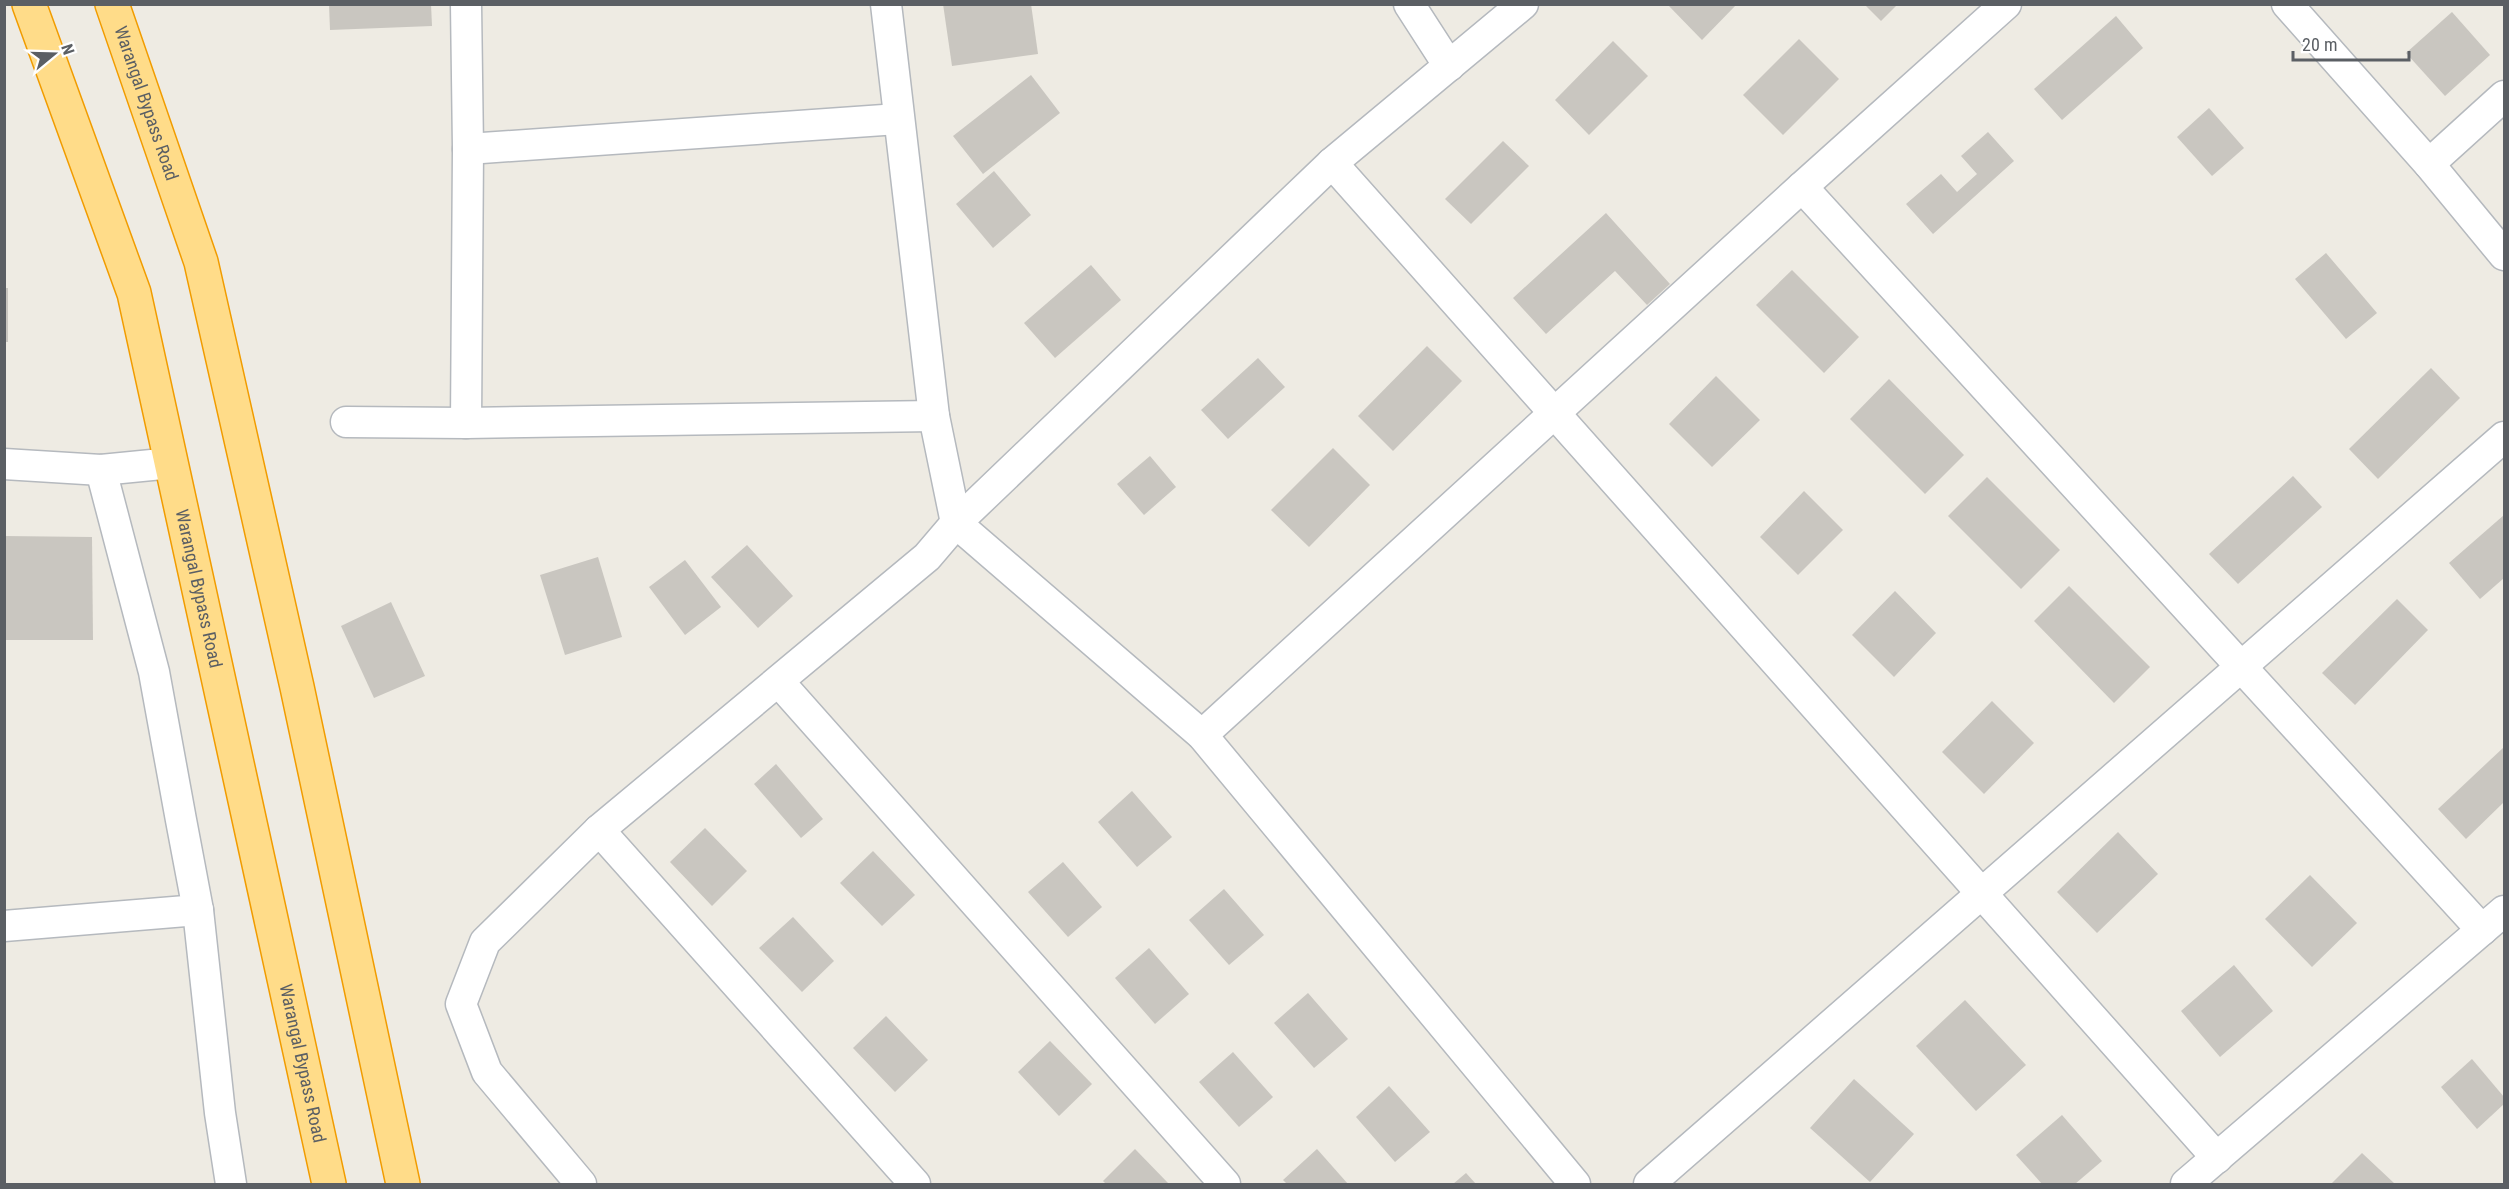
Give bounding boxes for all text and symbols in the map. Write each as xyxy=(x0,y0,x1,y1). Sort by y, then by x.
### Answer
street label: Warangal Bypass Road xyxy=(110,23,183,183)
north arrow xyxy=(24,24,84,84)
scale bar xyxy=(2293,24,2408,62)
text: 20 m xyxy=(2302,34,2337,55)
text: N xyxy=(57,42,78,57)
street label: Warangal Bypass Road xyxy=(172,507,227,670)
street label: Warangal Bypass Road xyxy=(276,982,331,1145)

